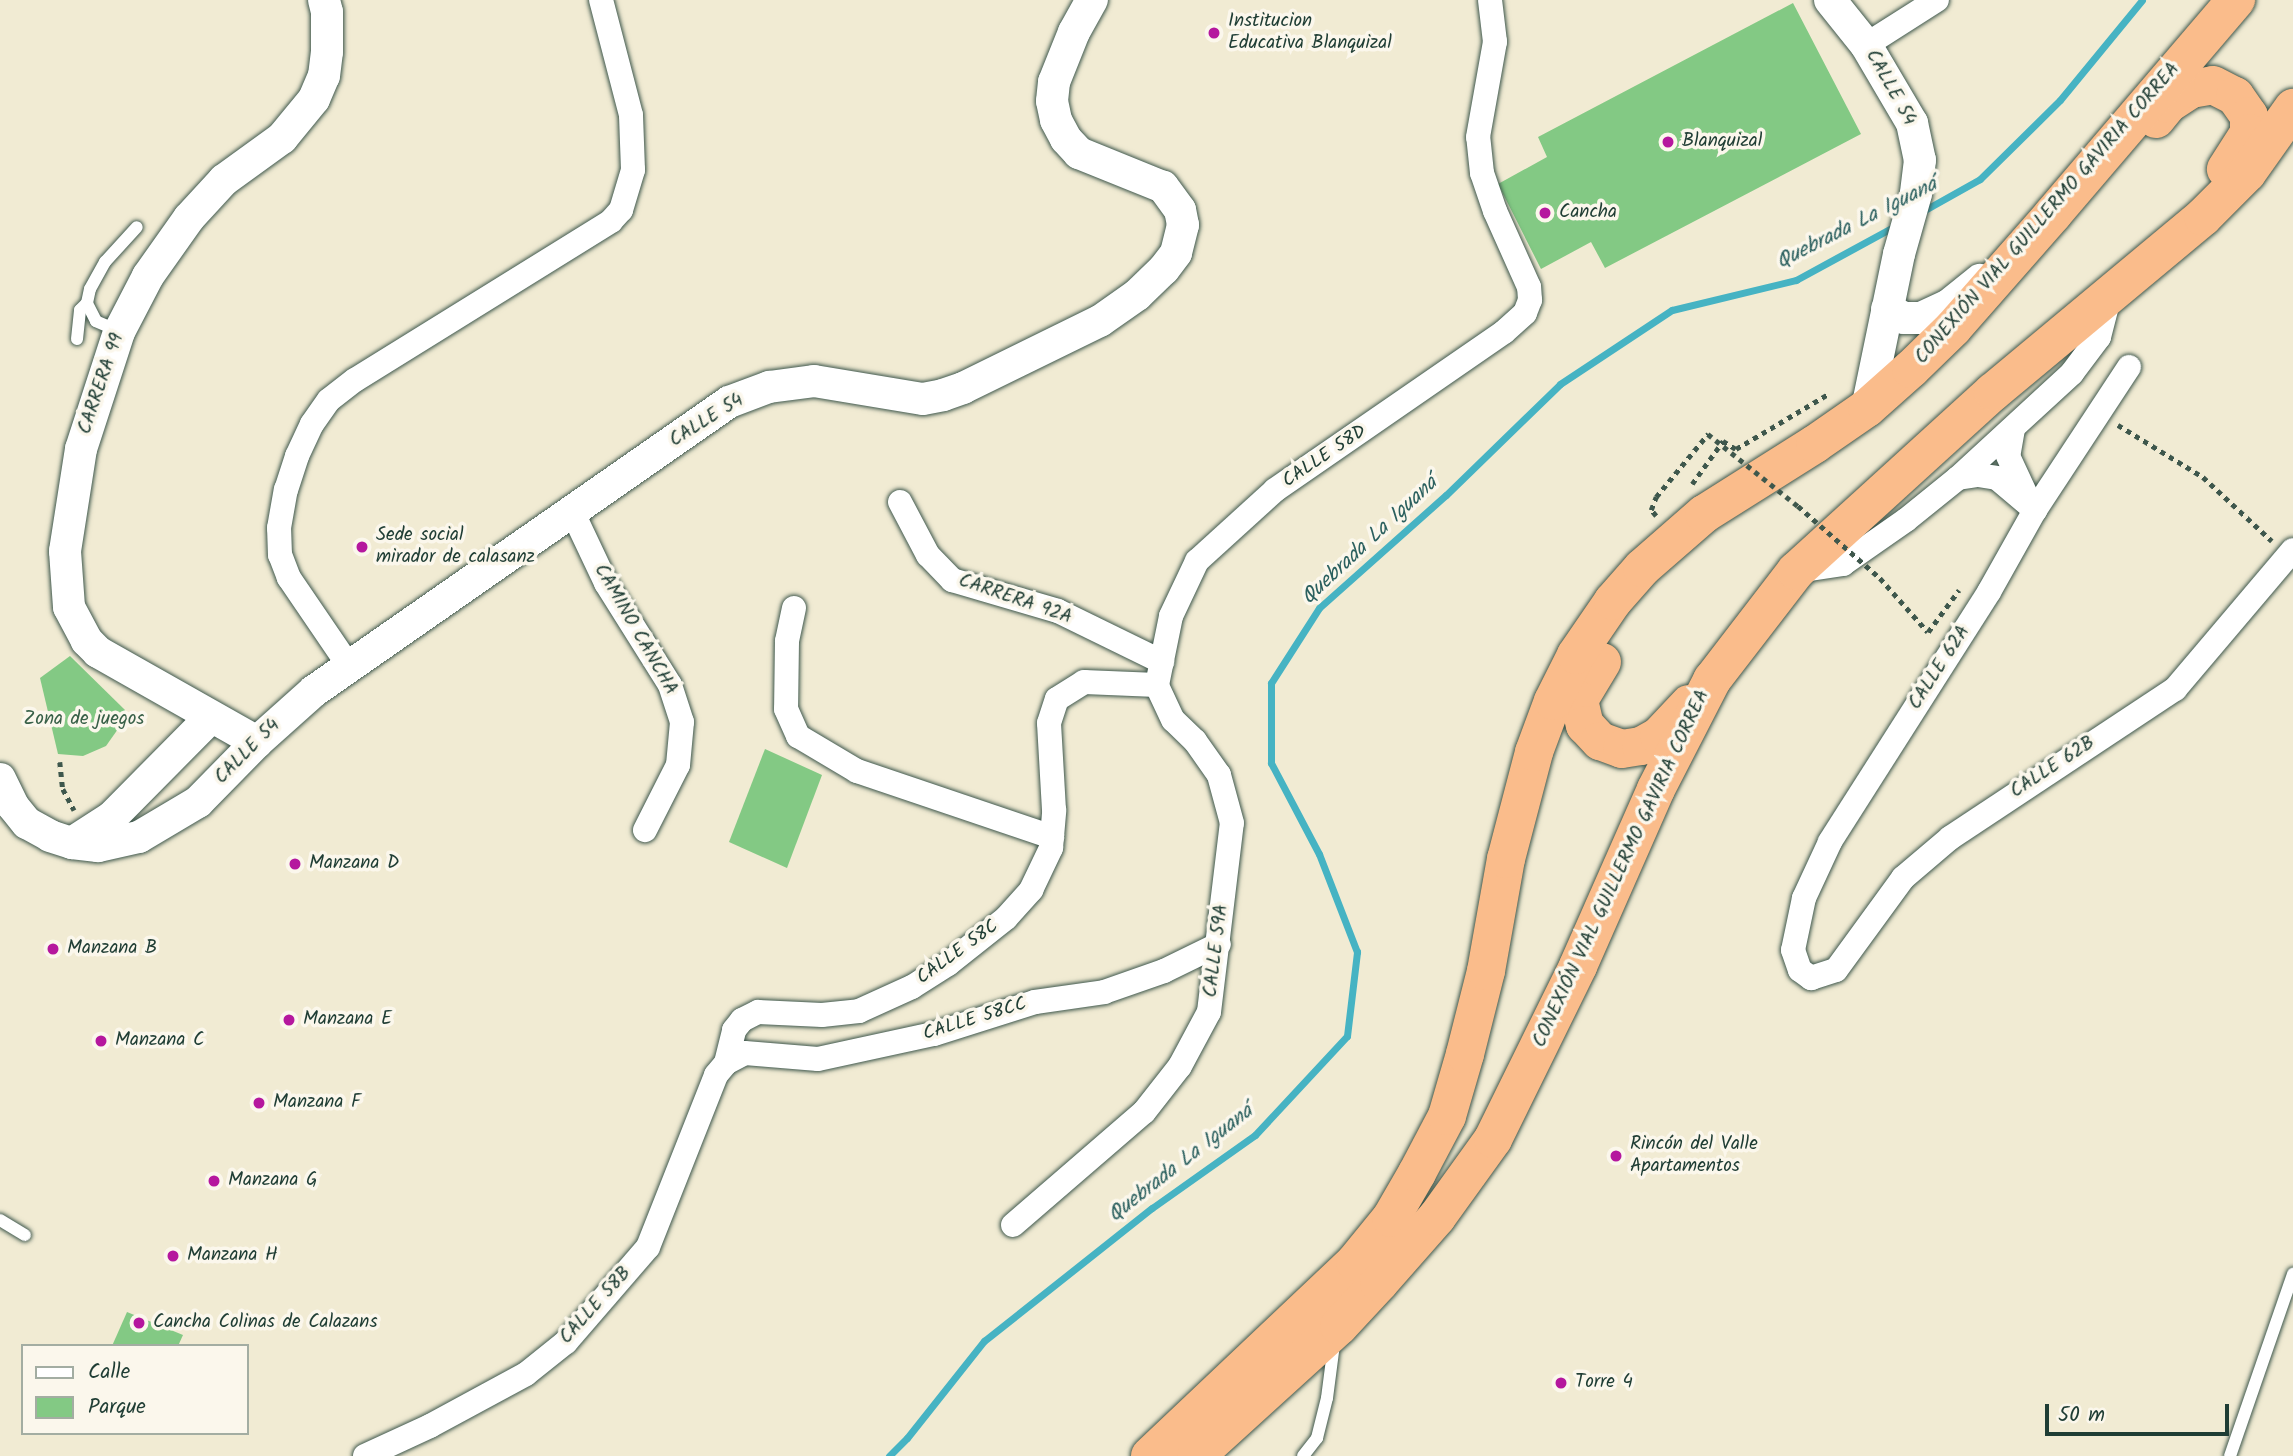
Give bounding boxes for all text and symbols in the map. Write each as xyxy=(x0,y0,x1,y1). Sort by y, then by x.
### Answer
place label: Institucion Educativa Blanquizal xyxy=(1228,11,1392,55)
marker: Institucion Educativa Blanquizal xyxy=(1206,25,1222,41)
street label: CALLE 54 xyxy=(1860,46,1920,130)
street label: CONEXIÓN VIAL GUILLERMO GAVIRIA CORREA xyxy=(1911,59,2185,369)
place label: Blanquizal xyxy=(1682,131,1762,153)
marker: Blanquizal xyxy=(1660,134,1676,150)
water label: Quebrada La Iguaná xyxy=(1772,173,1942,275)
place label: Cancha xyxy=(1559,202,1617,224)
marker: Cancha xyxy=(1537,205,1553,221)
street label: CARRERA 99 xyxy=(74,331,130,437)
street label: CALLE 54 xyxy=(666,389,748,453)
street label: CALLE 58D xyxy=(1279,421,1371,493)
water label: Quebrada La Iguaná xyxy=(1297,471,1443,611)
place label: Sede social mirador de calasanz xyxy=(376,525,535,569)
marker: Sede social mirador de calasanz xyxy=(354,539,370,555)
street label: CAMINO CANCHA xyxy=(588,560,682,700)
street label: CARRERA 92A xyxy=(955,570,1075,630)
street label: CALLE 62A xyxy=(1904,622,1976,714)
street label: CONEXIÓN VIAL GUILLERMO GAVIRIA CORREA xyxy=(1529,687,1715,1051)
park label: Zona de juegos xyxy=(24,709,144,731)
street label: CALLE 54 xyxy=(211,715,285,789)
street label: CALLE 62B xyxy=(2006,732,2100,804)
place label: Manzana D xyxy=(309,853,399,875)
marker: Manzana D xyxy=(287,856,303,872)
street label: CALLE 59A xyxy=(1200,903,1234,999)
street label: CALLE 58C xyxy=(913,916,1003,990)
place label: Manzana B xyxy=(67,938,157,960)
marker: Manzana B xyxy=(45,941,61,957)
street label: CALLE 58CC xyxy=(921,993,1029,1047)
place label: Manzana E xyxy=(303,1009,392,1031)
marker: Manzana E xyxy=(281,1012,297,1028)
place label: Manzana C xyxy=(115,1030,204,1052)
marker: Manzana C xyxy=(93,1033,109,1049)
place label: Manzana F xyxy=(273,1092,361,1114)
marker: Manzana F xyxy=(251,1095,267,1111)
water label: Quebrada La Iguaná xyxy=(1104,1100,1258,1228)
place label: Rincón del Valle Apartamentos xyxy=(1630,1134,1758,1178)
marker: Rincón del Valle Apartamentos xyxy=(1608,1148,1624,1164)
place label: Manzana G xyxy=(228,1170,318,1192)
marker: Manzana G xyxy=(206,1173,222,1189)
place label: Manzana H xyxy=(187,1245,278,1267)
marker: Manzana H xyxy=(165,1248,181,1264)
street label: CALLE 58B xyxy=(555,1263,637,1349)
place label: Cancha Colinas de Calazans xyxy=(153,1312,378,1334)
marker: Cancha Colinas de Calazans xyxy=(131,1315,147,1331)
legend xyxy=(21,1344,248,1435)
text: Calle xyxy=(88,1356,130,1389)
place label: Torre 4 xyxy=(1575,1372,1633,1394)
marker: Torre 4 xyxy=(1553,1375,1569,1391)
scale bar xyxy=(2048,1390,2232,1434)
text: Parque xyxy=(88,1391,146,1424)
text: 50 m xyxy=(2058,1399,2105,1432)

